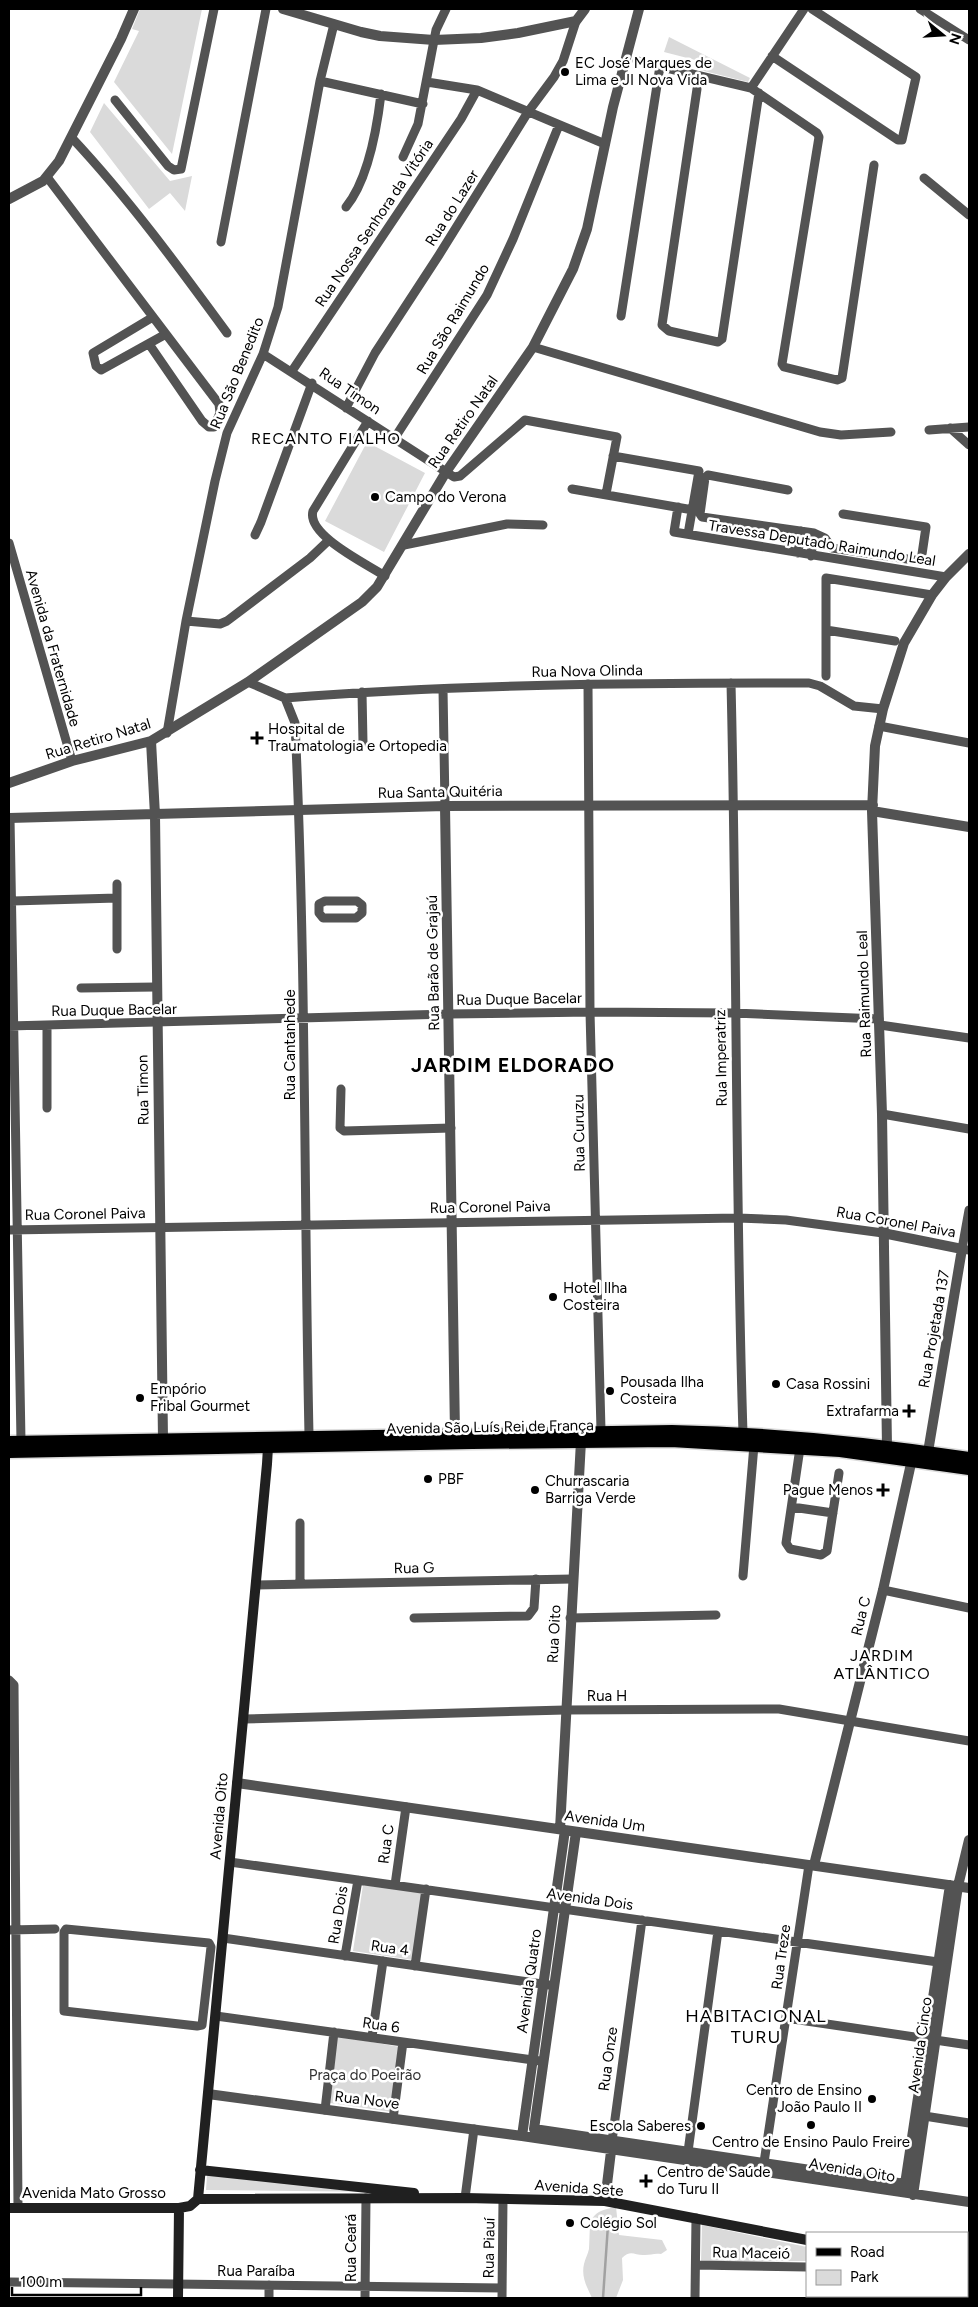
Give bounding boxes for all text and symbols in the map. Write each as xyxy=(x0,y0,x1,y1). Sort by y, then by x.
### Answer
north arrow xyxy=(918,10,968,60)
text: N xyxy=(945,31,965,47)
place label: EC José Marques de Lima e JI Nova Vida xyxy=(575,54,712,89)
marker: EC José Marques de Lima e JI Nova Vida xyxy=(559,66,571,78)
street label: Rua Nossa Senhora da Vitória xyxy=(311,136,437,310)
street label: Rua do Lazer xyxy=(421,167,483,249)
street label: Rua São Raimundo xyxy=(413,260,493,378)
street label: Rua São Benedito xyxy=(206,314,268,431)
street label: Rua Timon xyxy=(316,364,384,418)
street label: Rua Retiro Natal xyxy=(424,372,502,472)
district label: RECANTO FIALHO xyxy=(251,429,401,448)
place label: Campo do Verona xyxy=(385,488,506,506)
marker: Campo do Verona xyxy=(369,491,381,503)
street label: Travessa Deputado Raimundo Leal xyxy=(707,516,937,570)
street label: Avenida da Fraternidade xyxy=(22,567,84,729)
street label: Rua Nova Olinda xyxy=(531,661,643,681)
street label: Rua Retiro Natal xyxy=(43,714,153,764)
place label: Hospital de Traumatologia e Ortopedia xyxy=(268,720,447,755)
marker: Hospital de Traumatologia e Ortopedia xyxy=(250,731,264,745)
street label: Rua Santa Quitéria xyxy=(377,782,503,802)
street label: Rua Barão de Grajaú xyxy=(423,895,443,1031)
street label: Rua Raimundo Leal xyxy=(853,930,875,1058)
street label: Rua Cantanhede xyxy=(281,989,299,1101)
street label: Rua Duque Bacelar xyxy=(456,989,582,1009)
street label: Rua Duque Bacelar xyxy=(51,1000,177,1020)
street label: Rua Imperatriz xyxy=(711,1009,731,1107)
district label: JARDIM ELDORADO xyxy=(411,1053,615,1077)
street label: Rua Timon xyxy=(133,1054,153,1126)
street label: Rua Curuzu xyxy=(569,1094,589,1172)
street label: Rua Coronel Paiva xyxy=(429,1197,551,1217)
street label: Rua Coronel Paiva xyxy=(835,1203,957,1241)
street label: Rua Coronel Paiva xyxy=(24,1204,146,1224)
street label: Rua Projetada 137 xyxy=(915,1269,953,1389)
place label: Hotel Ilha Costeira xyxy=(563,1279,627,1314)
marker: Hotel Ilha Costeira xyxy=(547,1291,559,1303)
place label: Pousada Ilha Costeira xyxy=(620,1373,704,1408)
place label: Casa Rossini xyxy=(786,1375,870,1393)
marker: Casa Rossini xyxy=(770,1378,782,1390)
place label: Empório Fribal Gourmet xyxy=(150,1380,250,1415)
marker: Pousada Ilha Costeira xyxy=(604,1385,616,1397)
marker: Empório Fribal Gourmet xyxy=(134,1392,146,1404)
place label: Extrafarma xyxy=(826,1402,899,1420)
marker: Extrafarma xyxy=(903,1405,915,1417)
street label: Avenida São Luís Rei de França xyxy=(386,1416,594,1438)
place label: PBF xyxy=(438,1470,464,1488)
place label: Churrascaria Barriga Verde xyxy=(545,1472,636,1507)
marker: PBF xyxy=(422,1473,434,1485)
place label: Pague Menos xyxy=(783,1481,873,1499)
marker: Churrascaria Barriga Verde xyxy=(529,1484,541,1496)
marker: Pague Menos xyxy=(877,1484,889,1496)
street label: Rua G xyxy=(394,1559,434,1577)
street label: Rua C xyxy=(847,1594,875,1638)
street label: Rua Oito xyxy=(543,1604,565,1664)
district label: JARDIM ATLÂNTICO xyxy=(833,1646,931,1683)
street label: Rua H xyxy=(587,1687,627,1705)
street label: Avenida Oito xyxy=(206,1771,232,1860)
street label: Avenida Um xyxy=(564,1806,646,1836)
street label: Rua C xyxy=(374,1823,398,1865)
street label: Avenida Dois xyxy=(546,1884,634,1914)
street label: Rua Dois xyxy=(325,1885,351,1945)
street label: Rua Treze xyxy=(768,1923,794,1991)
street label: Avenida Quatro xyxy=(513,1927,545,2034)
street label: Rua 4 xyxy=(370,1936,410,1960)
street label: Avenida Cinco xyxy=(904,1995,936,2094)
district label: HABITACIONAL TURU xyxy=(685,2005,827,2048)
street label: Rua 6 xyxy=(361,2013,401,2037)
street label: Rua Onze xyxy=(595,2026,621,2092)
park label: Praça do Poeirão xyxy=(309,2066,421,2084)
place label: Centro de Ensino João Paulo II xyxy=(746,2081,862,2116)
street label: Rua Nove xyxy=(334,2087,400,2113)
marker: Centro de Ensino João Paulo II xyxy=(866,2093,878,2105)
place label: Escola Saberes xyxy=(590,2117,691,2135)
marker: Centro de Ensino Paulo Freire xyxy=(805,2119,817,2131)
marker: Escola Saberes xyxy=(695,2120,707,2132)
place label: Centro de Ensino Paulo Freire xyxy=(712,2133,910,2151)
street label: Avenida Oito xyxy=(808,2154,897,2186)
place label: Centro de Saúde do Turu II xyxy=(657,2163,770,2198)
marker: Centro de Saúde do Turu II xyxy=(639,2174,653,2188)
street label: Avenida Sete xyxy=(534,2176,624,2200)
street label: Avenida Mato Grosso xyxy=(22,2184,166,2202)
street label: Rua Ceará xyxy=(342,2214,360,2282)
place label: Colégio Sol xyxy=(580,2214,657,2232)
street label: Rua Piauí xyxy=(479,2216,499,2279)
marker: Colégio Sol xyxy=(564,2217,576,2229)
legend xyxy=(806,2232,968,2297)
street label: Rua Maceió xyxy=(712,2243,790,2263)
text: Road xyxy=(850,2243,885,2261)
street label: Rua Paraíba xyxy=(217,2262,295,2280)
scale bar xyxy=(12,2264,141,2296)
text: Park xyxy=(850,2268,879,2286)
text: 100 m xyxy=(20,2273,62,2291)

